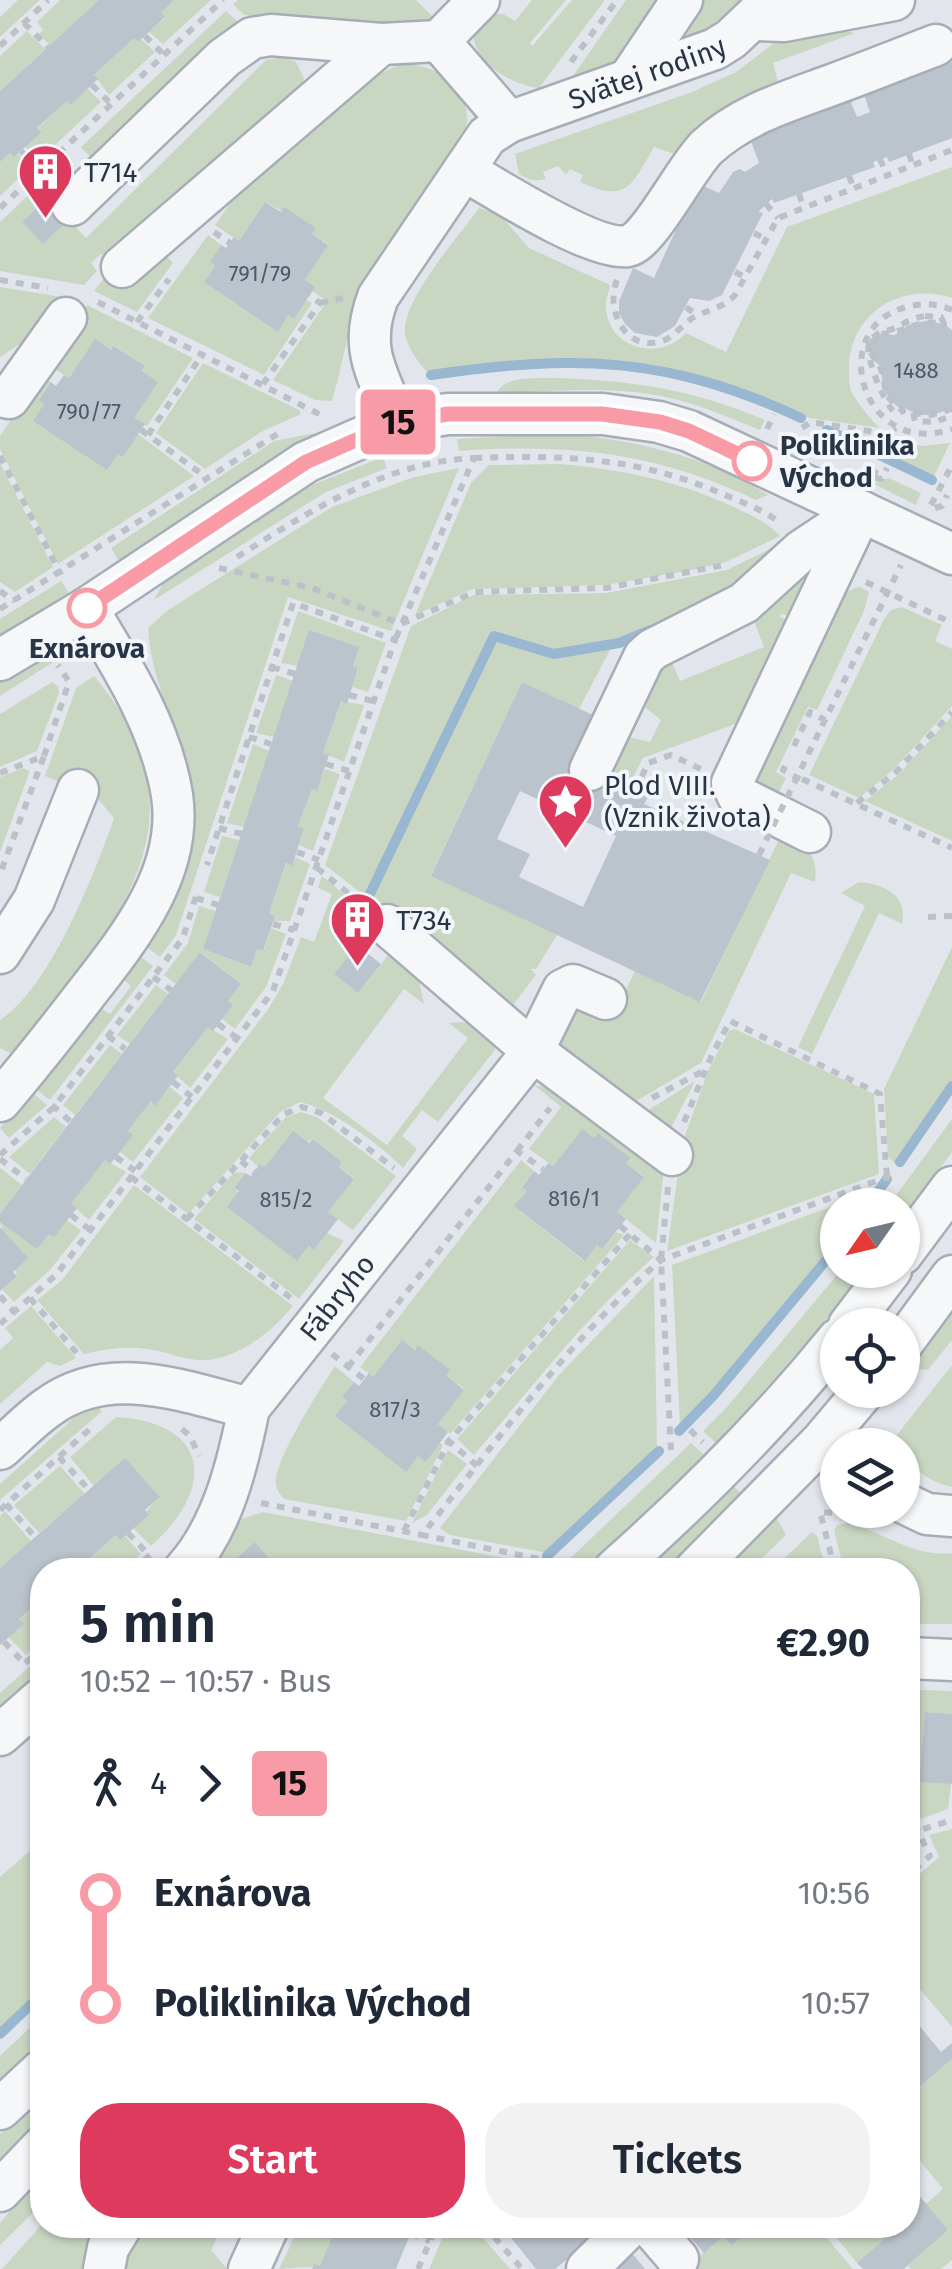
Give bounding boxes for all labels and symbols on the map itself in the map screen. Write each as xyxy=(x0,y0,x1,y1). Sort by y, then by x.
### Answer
street label: Svätej rodiny xyxy=(564,30,733,117)
building icon: T714 xyxy=(15,142,75,221)
place label: T714 xyxy=(84,156,138,189)
house number: 791/79 xyxy=(229,260,291,287)
house number: 1488 xyxy=(893,357,939,384)
line badge: 15 xyxy=(353,390,443,454)
house number: 790/77 xyxy=(57,398,121,425)
place label: Poliklinika Východ xyxy=(779,429,915,494)
marker: Poliklinika Východ xyxy=(733,442,771,480)
marker: Exnárova xyxy=(68,589,106,627)
place label: Exnárova xyxy=(29,632,145,665)
place label: Plod VIII. (Vznik života) xyxy=(604,769,771,834)
place icon: Plod VIII. (Vznik života) xyxy=(535,771,595,850)
building icon: T734 xyxy=(327,890,387,969)
place label: T734 xyxy=(396,904,451,937)
house number: 816/1 xyxy=(548,1185,600,1212)
house number: 815/2 xyxy=(259,1186,313,1213)
north arrow xyxy=(820,1188,920,1288)
street label: Fábryho xyxy=(293,1248,382,1348)
house number: 817/3 xyxy=(369,1396,421,1423)

